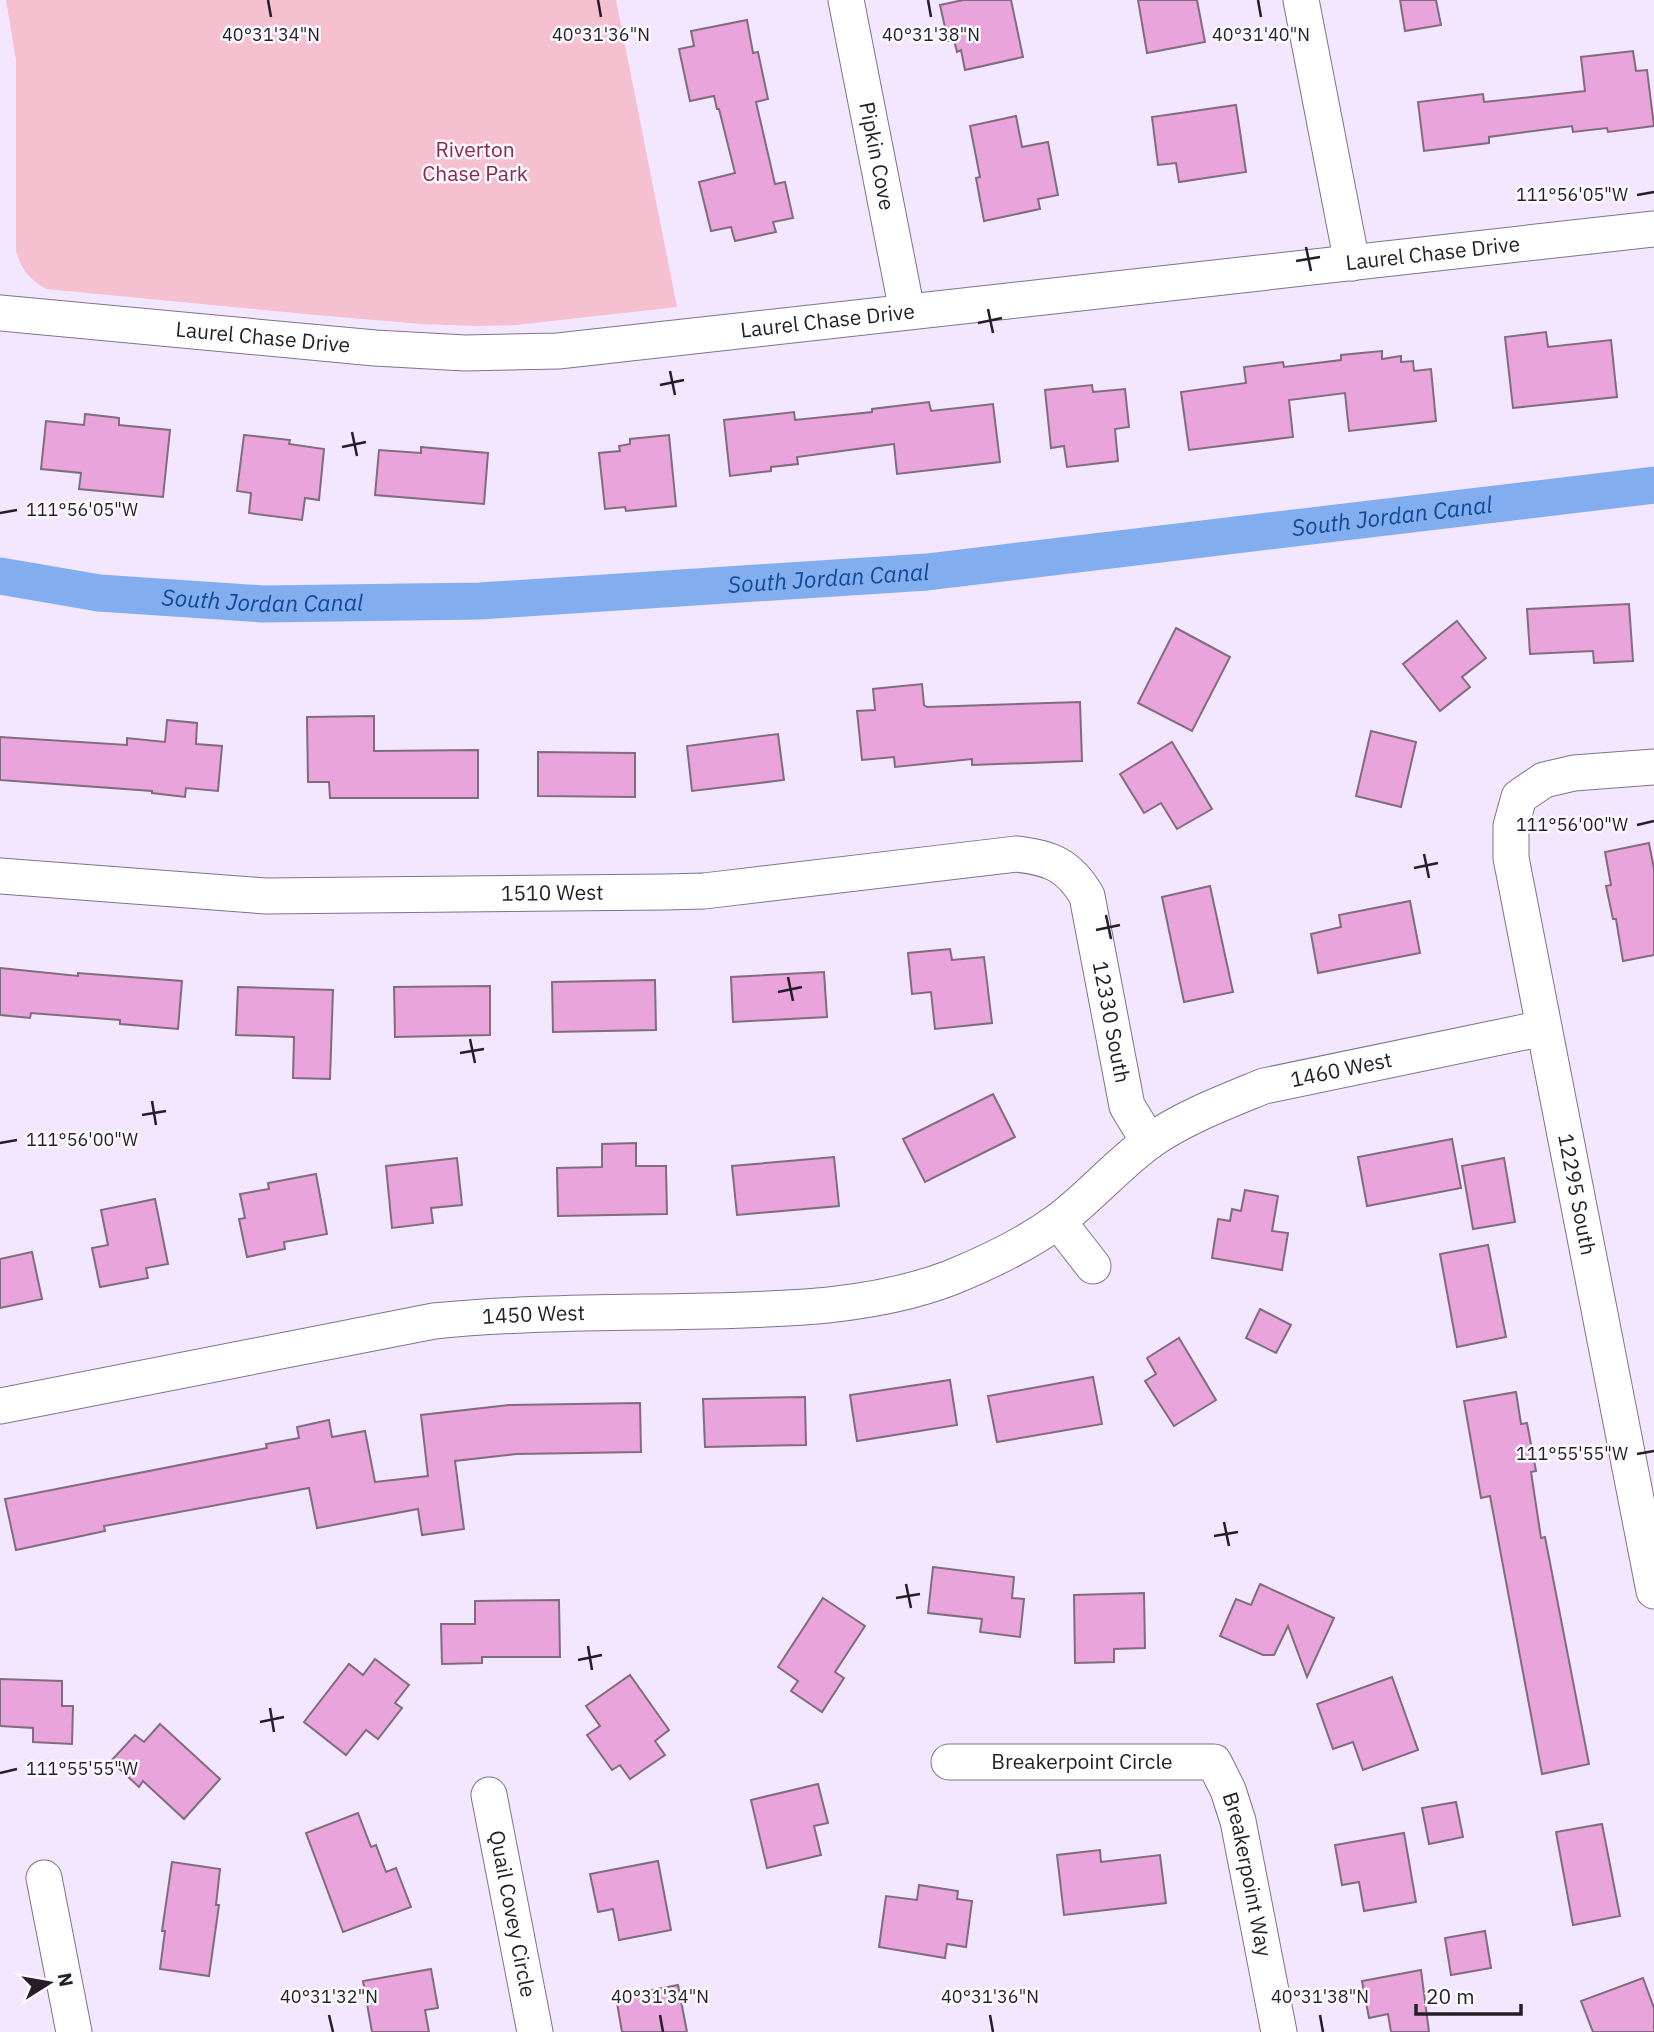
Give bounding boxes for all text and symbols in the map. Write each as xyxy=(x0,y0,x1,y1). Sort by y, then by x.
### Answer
text: 40°31'34"N xyxy=(222,23,320,46)
text: 40°31'36"N xyxy=(552,23,650,46)
text: 40°31'38"N xyxy=(882,23,980,46)
text: 40°31'40"N xyxy=(1212,23,1310,46)
street label: Pipkin Cove xyxy=(853,99,902,212)
park label: Riverton Chase Park xyxy=(422,135,528,187)
text: 111°56'05"W xyxy=(1516,183,1628,206)
street label: Laurel Chase Drive xyxy=(1344,229,1521,276)
street label: Laurel Chase Drive xyxy=(739,296,916,344)
street label: Laurel Chase Drive xyxy=(174,314,351,359)
water label: South Jordan Canal xyxy=(1290,488,1495,542)
text: 111°56'05"W xyxy=(26,498,138,521)
water label: South Jordan Canal xyxy=(727,556,931,599)
water label: South Jordan Canal xyxy=(161,581,364,618)
text: 111°56'00"W xyxy=(1516,813,1628,836)
street label: 1510 West xyxy=(501,878,604,907)
street label: 12330 South xyxy=(1087,959,1137,1085)
street label: 1460 West xyxy=(1288,1045,1394,1093)
text: 111°56'00"W xyxy=(26,1128,138,1151)
street label: 12295 South xyxy=(1552,1131,1603,1257)
street label: 1450 West xyxy=(481,1298,585,1330)
text: 111°55'55"W xyxy=(1516,1442,1628,1465)
street label: Breakerpoint Circle xyxy=(991,1747,1173,1775)
text: 111°55'55"W xyxy=(26,1757,138,1780)
street label: Breakerpoint Way xyxy=(1217,1788,1279,1959)
street label: Quail Covey Circle xyxy=(483,1828,543,1999)
north arrow xyxy=(14,1948,84,2018)
text: N xyxy=(53,1971,79,1989)
scale bar xyxy=(1416,1972,1521,2016)
text: 20 m xyxy=(1426,1982,1475,2010)
text: 40°31'32"N xyxy=(280,1985,378,2008)
text: 40°31'34"N xyxy=(611,1985,709,2008)
text: 40°31'36"N xyxy=(941,1985,1039,2008)
text: 40°31'38"N xyxy=(1271,1985,1369,2008)

